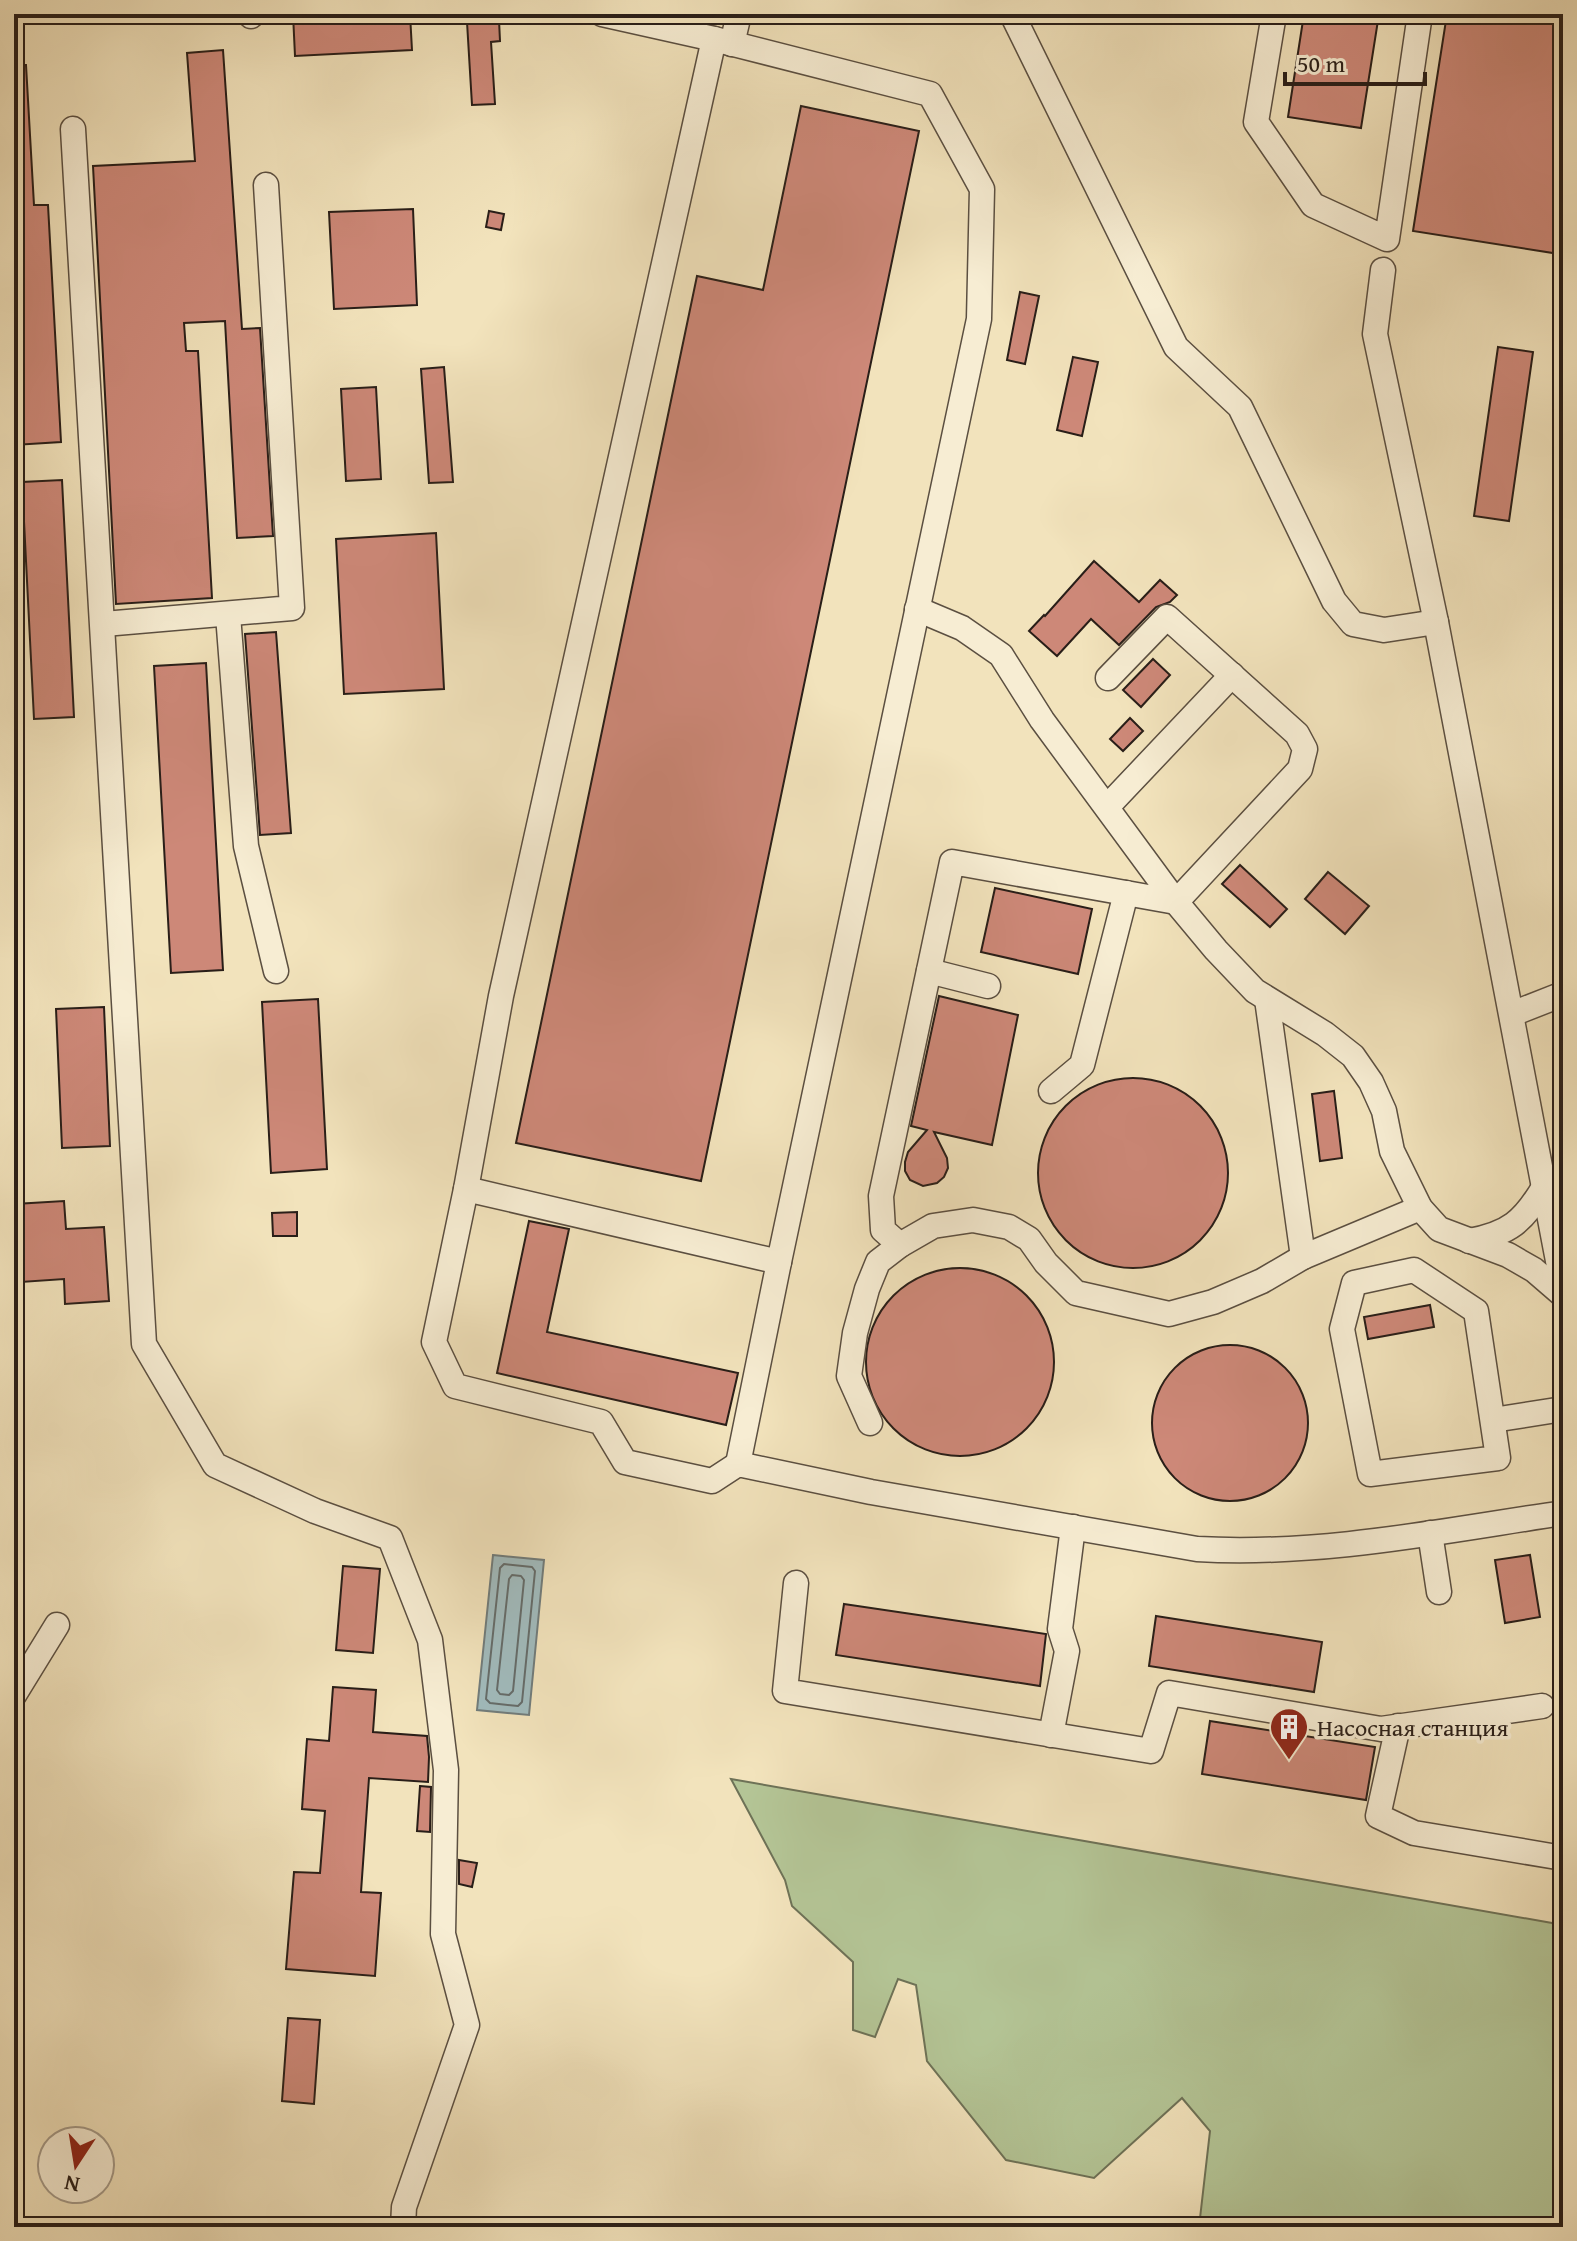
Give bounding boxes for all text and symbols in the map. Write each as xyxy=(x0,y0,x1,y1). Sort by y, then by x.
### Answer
scale bar xyxy=(1285,36,1425,86)
text: 50 m xyxy=(1297,46,1345,81)
building icon: Насосная станция xyxy=(1268,1706,1310,1761)
place label: Насосная станция xyxy=(1317,1710,1508,1745)
north arrow xyxy=(36,2125,116,2205)
text: N xyxy=(61,2167,82,2202)

